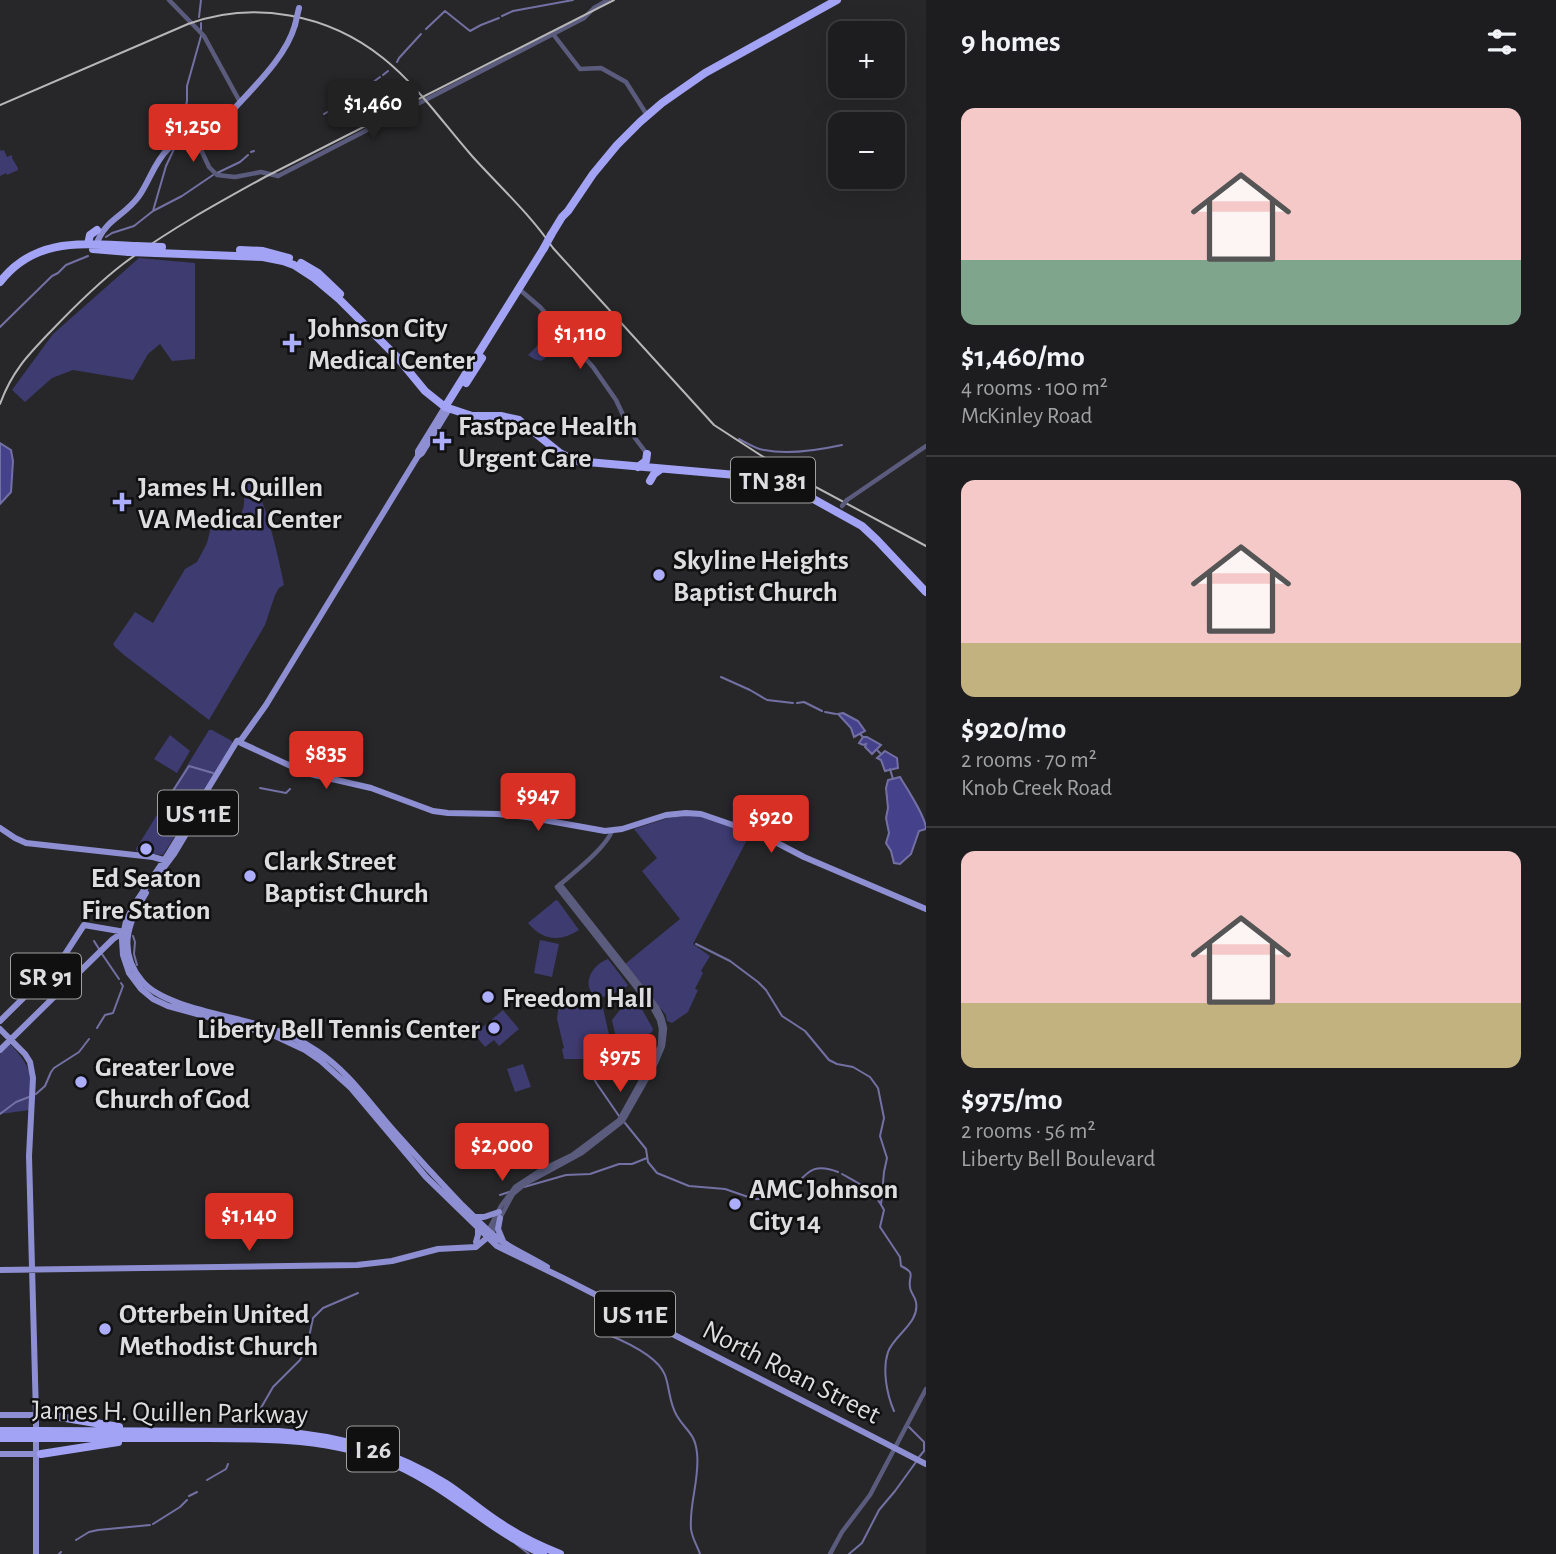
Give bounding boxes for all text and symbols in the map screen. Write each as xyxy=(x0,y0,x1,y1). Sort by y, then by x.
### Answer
map controls xyxy=(828,21,905,189)
button: + xyxy=(828,21,905,98)
icon: filters xyxy=(1483,23,1521,61)
text: 9 homes xyxy=(961,27,1061,57)
pin: $1,460 xyxy=(316,82,430,141)
text: $1,460 xyxy=(344,92,402,115)
pin: $1,250 xyxy=(136,104,250,164)
button: − xyxy=(828,112,905,189)
text: $1,250 xyxy=(165,115,221,138)
icon: home xyxy=(1178,154,1304,280)
pin: $1,110 xyxy=(523,312,637,371)
place label: Johnson City Medical Center xyxy=(308,315,475,375)
text: $1,110 xyxy=(554,322,606,345)
marker: Johnson City Medical Center xyxy=(282,333,302,353)
text: $1,460/mo xyxy=(961,342,1085,372)
text: 4 rooms · 100 m² xyxy=(961,377,1108,400)
text: McKinley Road xyxy=(961,405,1093,428)
place label: Fastpace Health Urgent Care xyxy=(458,413,637,473)
marker: Fastpace Health Urgent Care xyxy=(432,431,452,451)
road number: TN 381 xyxy=(731,458,815,502)
place label: James H. Quillen VA Medical Center xyxy=(138,474,342,534)
marker: James H. Quillen VA Medical Center xyxy=(112,492,132,512)
icon: home xyxy=(1178,526,1304,652)
place label: Skyline Heights Baptist Church xyxy=(673,547,849,607)
marker: Skyline Heights Baptist Church xyxy=(651,567,667,583)
text: $920/mo xyxy=(961,714,1066,744)
pin: $835 xyxy=(285,732,367,791)
text: $835 xyxy=(305,742,347,765)
text: 2 rooms · 70 m² xyxy=(961,749,1097,772)
pin: $947 xyxy=(497,774,579,833)
text: Knob Creek Road xyxy=(961,777,1112,800)
text: $947 xyxy=(517,784,559,807)
road number: US 11E xyxy=(158,790,238,835)
pin: $920 xyxy=(730,796,812,855)
text: $920 xyxy=(749,806,793,829)
marker: Ed Seaton Fire Station xyxy=(138,841,154,857)
place label: Clark Street Baptist Church xyxy=(264,848,429,908)
place label: Ed Seaton Fire Station xyxy=(81,865,211,925)
marker: Clark Street Baptist Church xyxy=(242,868,258,884)
icon: home xyxy=(1178,897,1304,1023)
road number: SR 91 xyxy=(11,953,81,998)
place label: Freedom Hall xyxy=(502,985,653,1013)
marker: Freedom Hall xyxy=(480,989,496,1005)
place label: Liberty Bell Tennis Center xyxy=(197,1016,480,1044)
marker: Liberty Bell Tennis Center xyxy=(486,1020,502,1036)
pin: $975 xyxy=(579,1034,661,1094)
text: $975 xyxy=(599,1045,641,1068)
place label: Greater Love Church of God xyxy=(95,1054,250,1114)
marker: Greater Love Church of God xyxy=(73,1074,89,1090)
text: $975/mo xyxy=(961,1085,1062,1115)
text: 2 rooms · 56 m² xyxy=(961,1120,1095,1143)
pin: $2,000 xyxy=(445,1124,559,1183)
text: $2,000 xyxy=(471,1134,533,1157)
text: Liberty Bell Boulevard xyxy=(961,1148,1155,1171)
place label: AMC Johnson City 14 xyxy=(749,1176,898,1236)
pin: $1,140 xyxy=(192,1194,306,1253)
marker: AMC Johnson City 14 xyxy=(727,1196,743,1212)
text: $1,140 xyxy=(221,1204,277,1227)
road number: US 11E xyxy=(595,1292,675,1336)
place label: Otterbein United Methodist Church xyxy=(119,1301,318,1361)
street label: North Roan Street xyxy=(698,1316,884,1430)
marker: Otterbein United Methodist Church xyxy=(97,1321,113,1337)
street label: James H. Quillen Parkway xyxy=(32,1397,308,1429)
road number: I 26 xyxy=(347,1426,399,1472)

